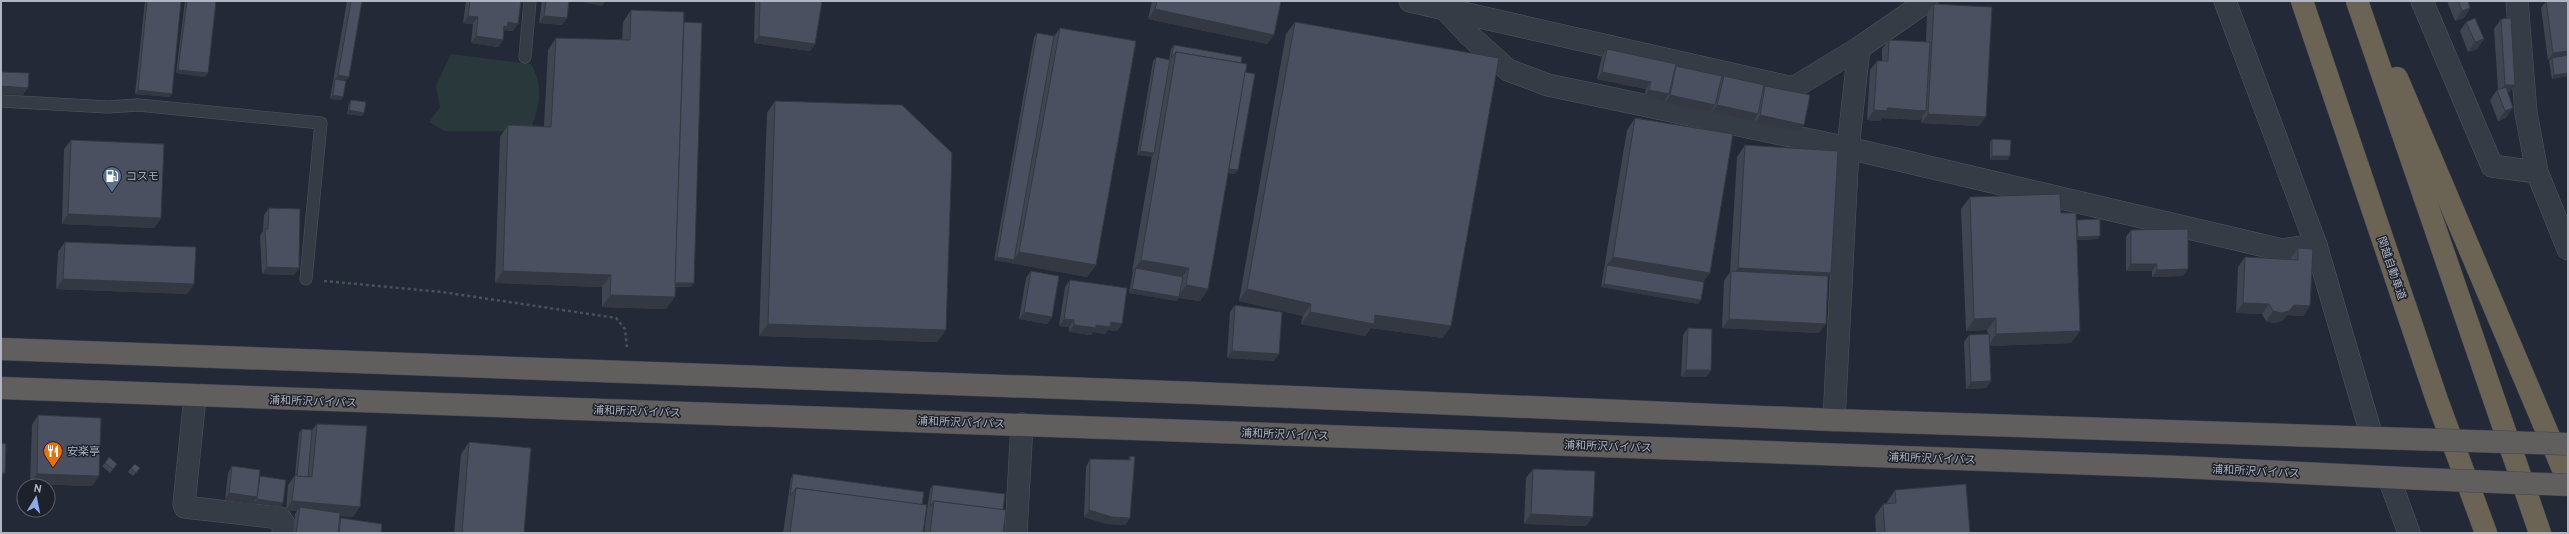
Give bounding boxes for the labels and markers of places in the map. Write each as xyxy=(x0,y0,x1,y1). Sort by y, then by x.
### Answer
fuel station icon: コスモ xyxy=(101,165,123,193)
place label: コスモ xyxy=(126,169,159,183)
restaurant icon: 安楽亭 xyxy=(42,440,64,468)
place label: 安楽亭 xyxy=(67,444,100,458)

